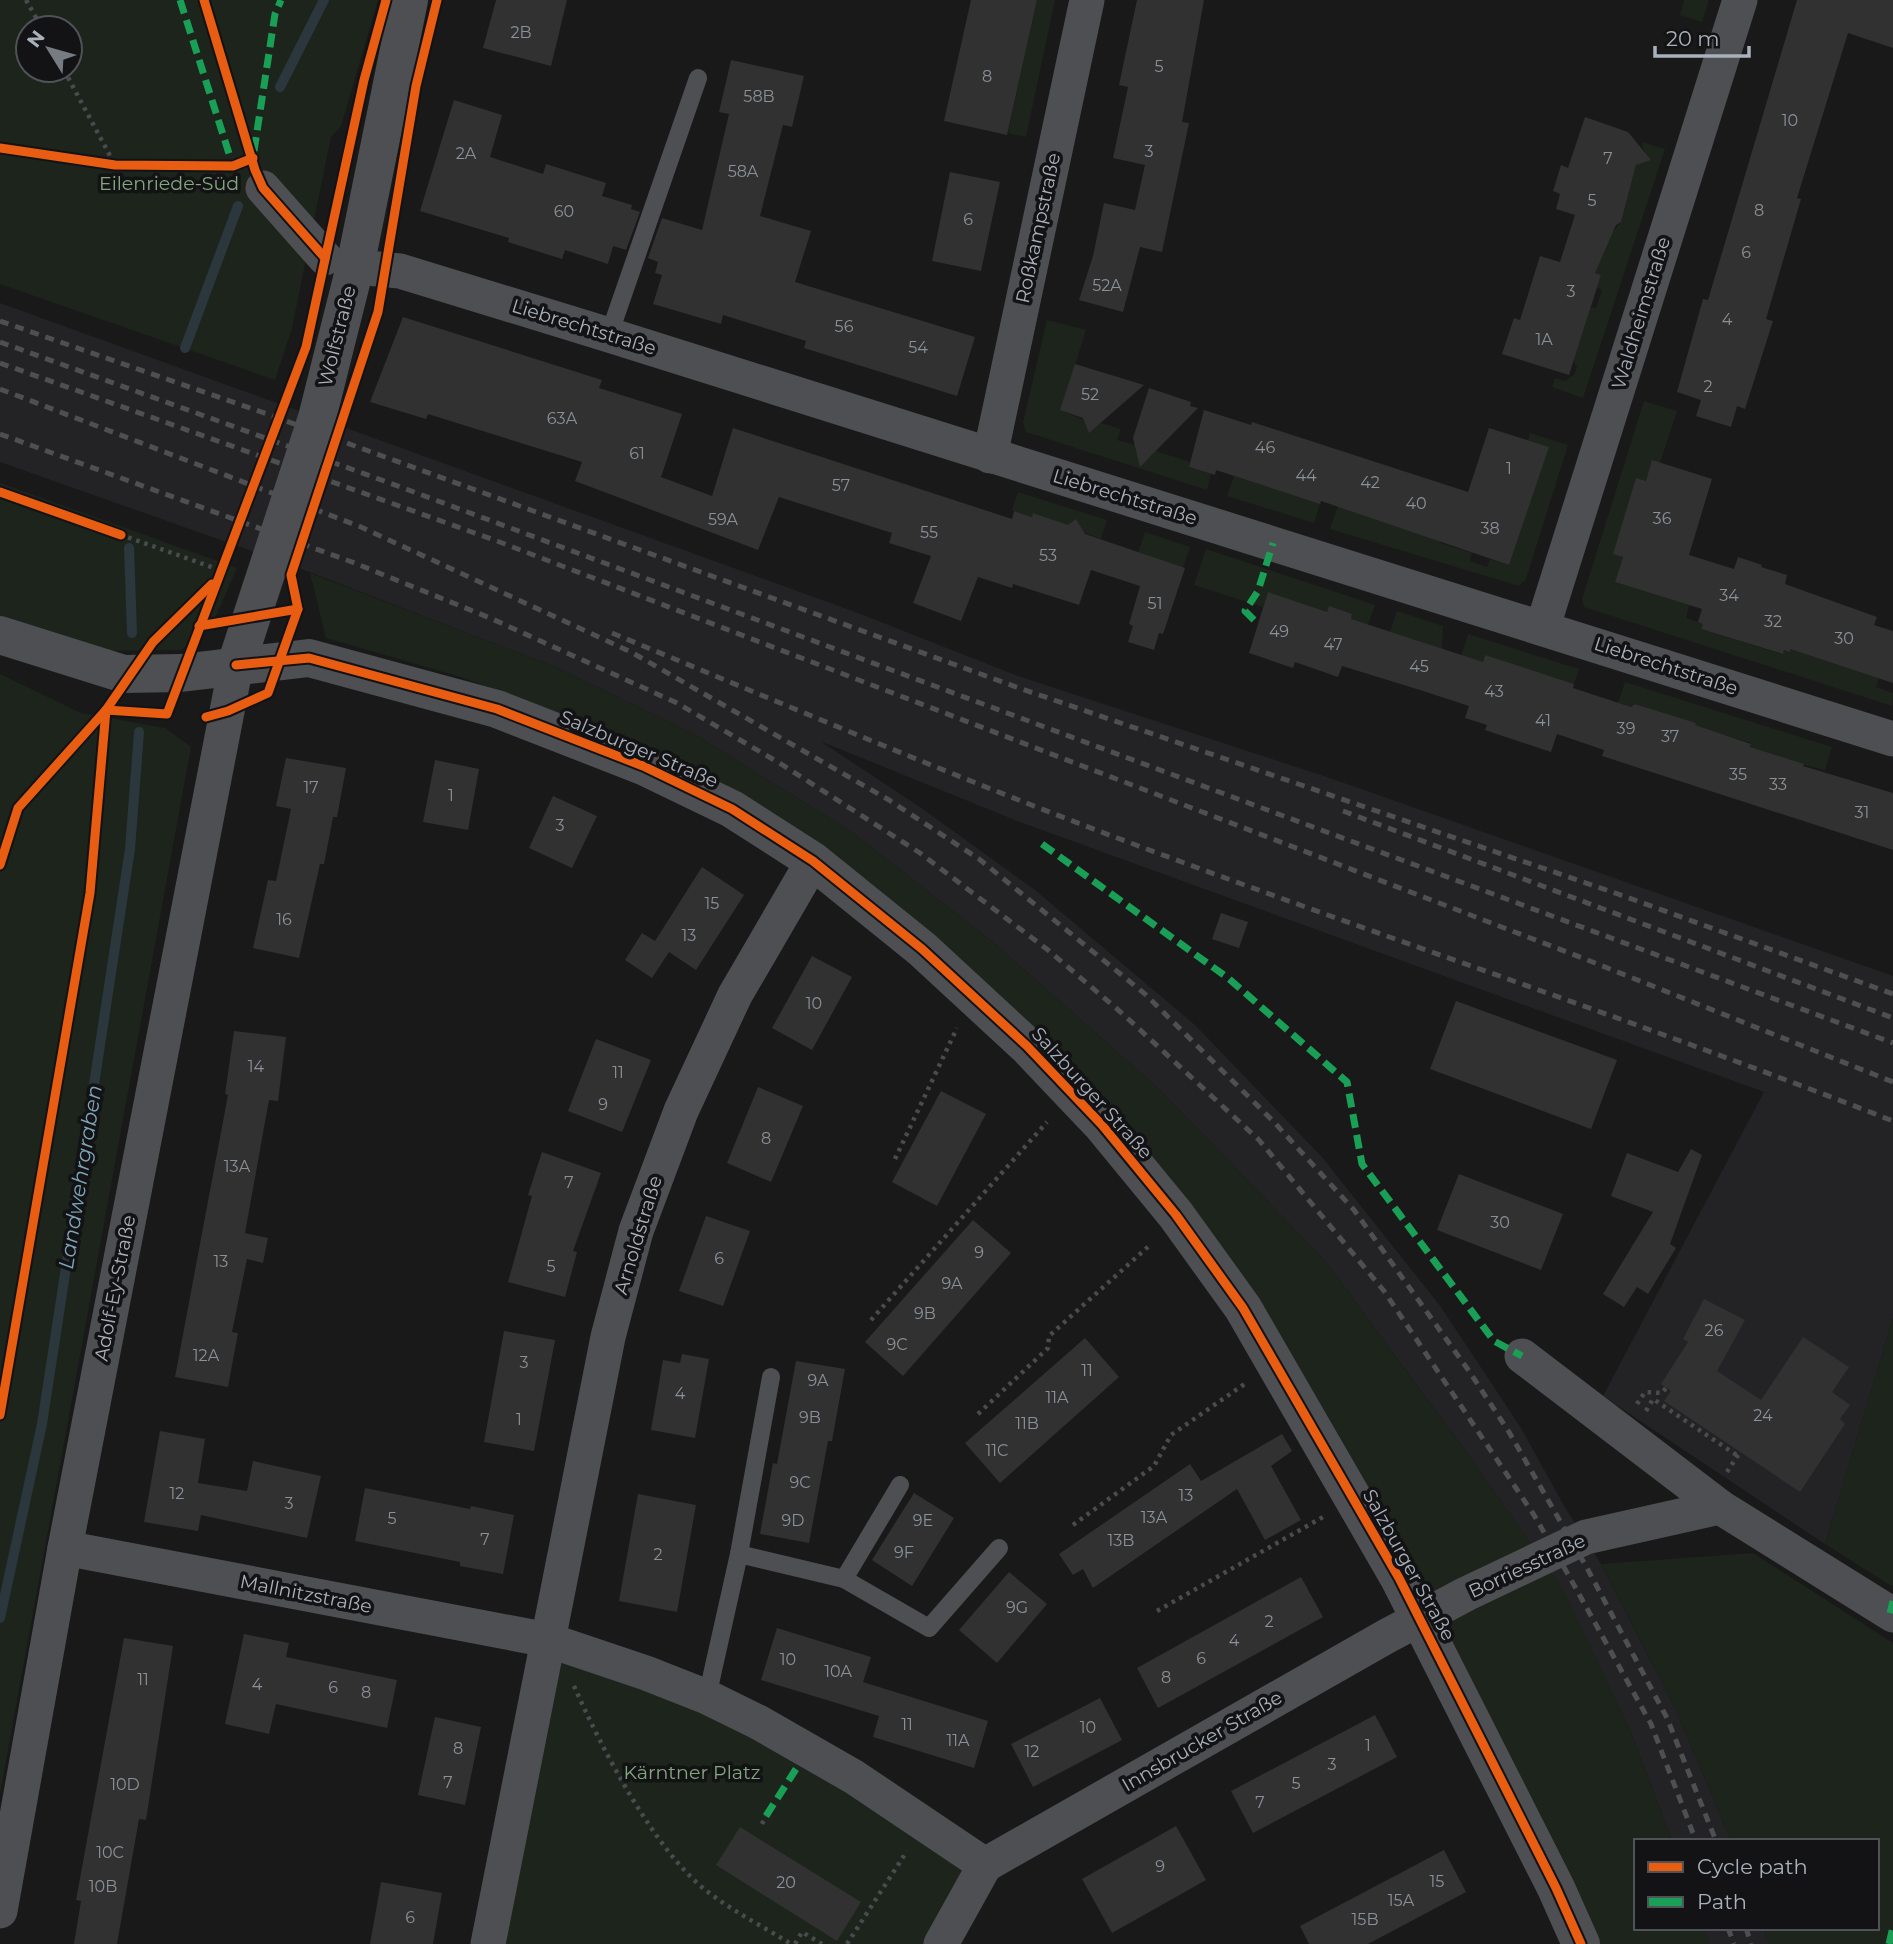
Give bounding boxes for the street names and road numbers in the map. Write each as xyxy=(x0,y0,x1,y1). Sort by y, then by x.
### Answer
street label: Roßkampstraße xyxy=(1011,151,1065,305)
street label: Waldheimstraße xyxy=(1607,234,1675,392)
street label: Wolfstraße xyxy=(313,283,361,389)
street label: Liebrechtstraße xyxy=(509,294,659,360)
street label: Liebrechtstraße xyxy=(1050,464,1200,530)
street label: Liebrechtstraße xyxy=(1591,632,1741,700)
street label: Salzburger Straße xyxy=(557,705,721,793)
street label: Salzburger Straße xyxy=(1027,1022,1157,1164)
street label: Arnoldstraße xyxy=(609,1173,667,1297)
street label: Adolf-Ey-Straße xyxy=(90,1213,140,1363)
street label: Salzburger Straße xyxy=(1358,1485,1460,1645)
street label: Borriesstraße xyxy=(1465,1529,1589,1603)
street label: Mallnitzstraße xyxy=(238,1570,374,1618)
street label: Innsbrucker Straße xyxy=(1118,1686,1286,1796)

